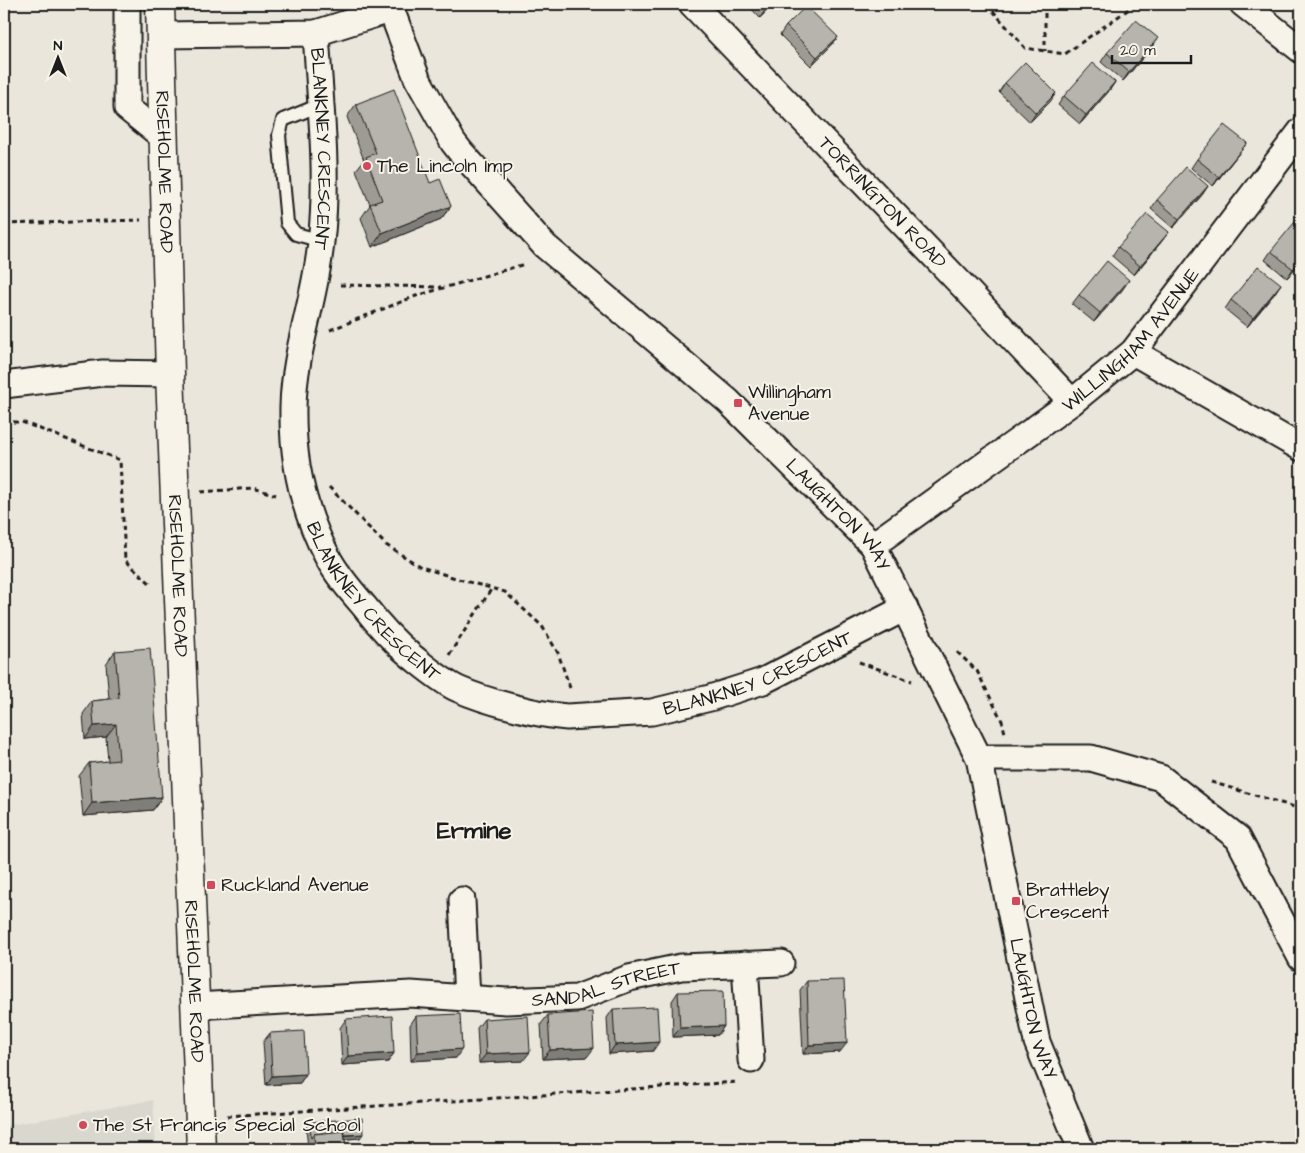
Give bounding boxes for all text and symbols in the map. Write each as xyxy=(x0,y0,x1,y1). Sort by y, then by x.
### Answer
north arrow xyxy=(32,32,82,82)
scale bar xyxy=(1112,32,1191,64)
text: N xyxy=(54,36,63,56)
text: 20 m xyxy=(1120,40,1156,61)
street label: BLANKNEY CRESCENT xyxy=(303,47,338,251)
street label: RISEHOLME ROAD xyxy=(149,90,180,254)
street label: TORRINGTON ROAD xyxy=(812,130,953,275)
place label: The Lincoln Imp xyxy=(377,153,513,180)
marker: The Lincoln Imp xyxy=(361,160,373,172)
street label: WILLINGHAM AVENUE xyxy=(1056,262,1206,419)
place label: Willingham Avenue xyxy=(748,379,831,428)
marker: Willingham Avenue xyxy=(732,397,744,409)
street label: LAUGHTON WAY xyxy=(780,452,897,575)
street label: RISEHOLME ROAD xyxy=(161,494,195,658)
street label: BLANKNEY CRESCENT xyxy=(299,518,447,688)
street label: BLANKNEY CRESCENT xyxy=(660,624,857,722)
district label: Ermine xyxy=(437,814,511,848)
place label: Ruckland Avenue xyxy=(221,872,369,899)
place label: Brattleby Crescent xyxy=(1026,877,1110,926)
marker: Ruckland Avenue xyxy=(205,879,217,891)
marker: Brattleby Crescent xyxy=(1010,895,1022,907)
street label: RISEHOLME ROAD xyxy=(178,900,211,1063)
street label: LAUGHTON WAY xyxy=(1003,936,1064,1083)
street label: SANDAL STREET xyxy=(531,954,683,1013)
place label: The St Francis Special School xyxy=(93,1112,361,1139)
marker: The St Francis Special School xyxy=(77,1119,89,1131)

